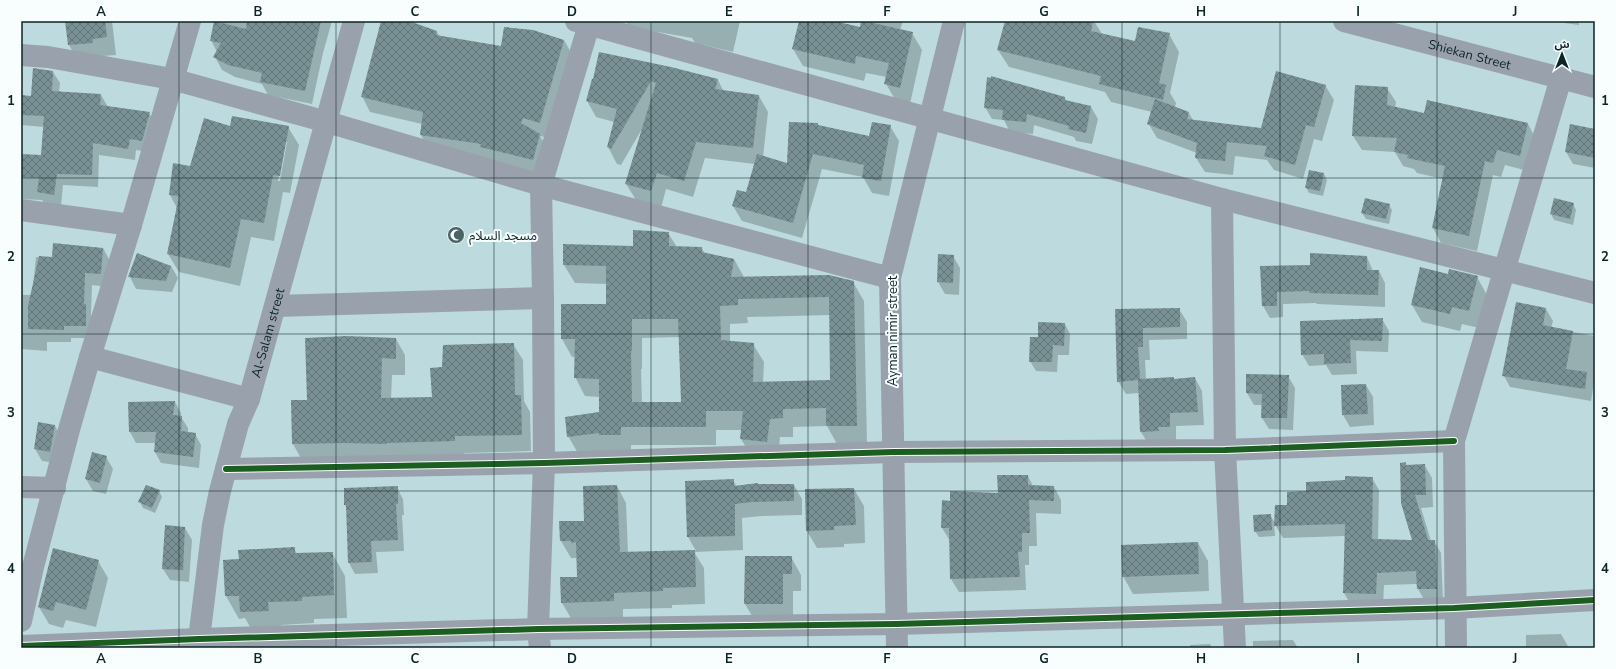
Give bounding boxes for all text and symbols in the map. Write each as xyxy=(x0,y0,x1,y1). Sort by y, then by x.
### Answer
text: A xyxy=(96,3,106,21)
text: B xyxy=(254,3,263,21)
text: C xyxy=(411,3,420,21)
text: D xyxy=(567,3,577,21)
text: E xyxy=(725,3,733,21)
text: F xyxy=(883,3,891,21)
text: G xyxy=(1039,3,1049,21)
text: H xyxy=(1196,3,1206,21)
text: I xyxy=(1356,3,1360,21)
text: J xyxy=(1512,3,1517,21)
north arrow xyxy=(1542,34,1582,74)
street label: Shiekan Street xyxy=(1426,36,1513,75)
text: ش xyxy=(1554,37,1570,52)
text: 1 xyxy=(7,92,15,110)
text: 1 xyxy=(1601,92,1609,110)
mosque icon: مسجد السلام xyxy=(446,225,466,245)
place label: مسجد السلام xyxy=(469,227,537,245)
text: 2 xyxy=(7,248,15,266)
text: 2 xyxy=(1601,248,1609,266)
street label: Ayman nimir street xyxy=(884,275,902,386)
street label: Al-Salam street xyxy=(247,286,290,380)
text: 3 xyxy=(7,404,15,422)
text: 3 xyxy=(1601,404,1609,422)
text: 4 xyxy=(7,560,15,578)
text: 4 xyxy=(1601,560,1609,578)
text: A xyxy=(96,650,106,668)
text: B xyxy=(254,650,263,668)
text: C xyxy=(411,650,420,668)
text: D xyxy=(567,650,577,668)
text: E xyxy=(725,650,733,668)
text: F xyxy=(883,650,891,668)
text: G xyxy=(1039,650,1049,668)
text: H xyxy=(1196,650,1206,668)
text: I xyxy=(1356,650,1360,668)
text: J xyxy=(1512,650,1517,668)

